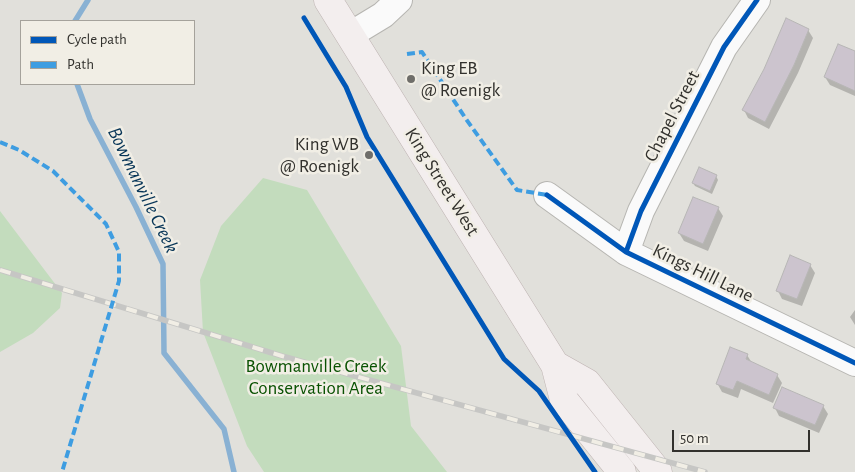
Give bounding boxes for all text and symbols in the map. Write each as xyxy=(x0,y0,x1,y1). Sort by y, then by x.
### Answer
legend xyxy=(20,20,195,85)
text: Cycle path xyxy=(67,32,127,47)
text: Path xyxy=(67,57,94,72)
place label: King EB @ Roenigk xyxy=(421,57,500,101)
street label: Chapel Street xyxy=(639,66,705,166)
marker: King EB @ Roenigk xyxy=(405,73,417,85)
water label: Bowmanville Creek xyxy=(102,123,184,257)
street label: King Street West xyxy=(400,124,484,240)
place label: King WB @ Roenigk xyxy=(280,133,359,177)
marker: King WB @ Roenigk xyxy=(363,149,375,161)
street label: Kings Hill Lane xyxy=(649,239,757,307)
park label: Bowmanville Creek Conservation Area xyxy=(246,355,386,399)
scale bar xyxy=(675,420,812,452)
text: 50 m xyxy=(680,431,709,446)

